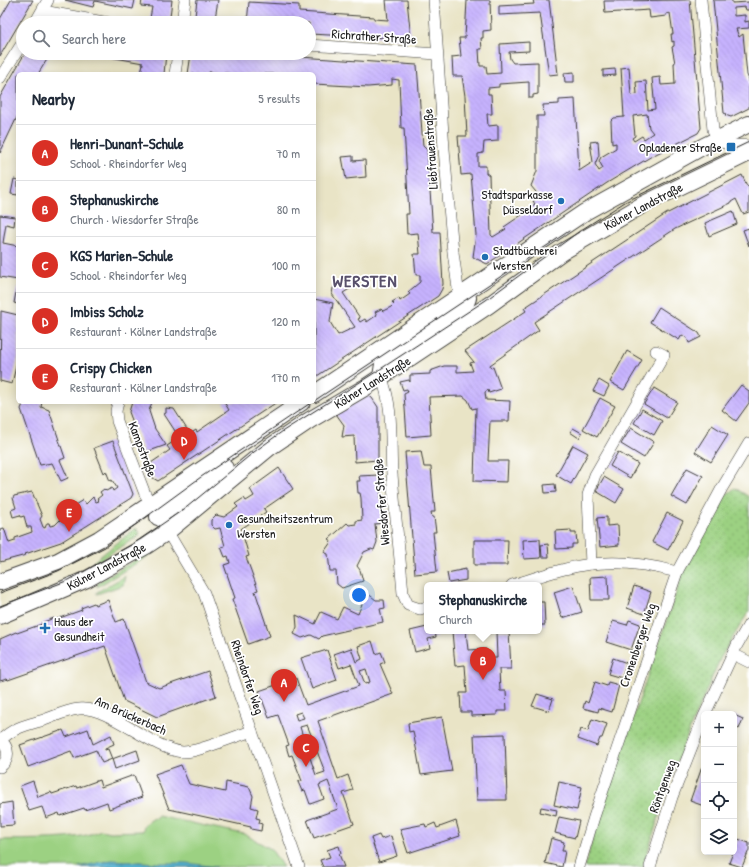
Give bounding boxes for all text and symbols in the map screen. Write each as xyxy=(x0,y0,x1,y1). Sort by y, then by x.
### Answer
search box xyxy=(16,16,316,60)
street label: Richrather Straße xyxy=(331,24,417,48)
icon: search xyxy=(30,27,52,49)
text: Search here xyxy=(62,28,126,49)
text: Nearby xyxy=(32,87,75,110)
text: 5 results xyxy=(258,89,300,107)
street label: Liebfrauenstraße xyxy=(418,108,442,190)
text: Henri-Dunant-Schule xyxy=(70,133,184,154)
place label: Opladener Straße xyxy=(639,138,722,156)
marker: Opladener Straße xyxy=(725,141,737,153)
text: A xyxy=(42,144,48,162)
text: 70 m xyxy=(276,144,300,162)
text: School · Rheindorfer Weg xyxy=(70,154,186,172)
street label: Kölner Landstraße xyxy=(600,178,686,234)
place label: Stadtsparkasse Düsseldorf xyxy=(482,185,553,218)
text: Stephanuskirche xyxy=(70,189,159,210)
marker: Stadtsparkasse Düsseldorf xyxy=(556,196,566,206)
text: B xyxy=(42,200,48,218)
text: 80 m xyxy=(277,200,300,218)
text: Church · Wiesdorfer Straße xyxy=(70,210,199,228)
place label: Stadtbücherei Wersten xyxy=(493,241,557,274)
text: KGS Marien-Schule xyxy=(70,245,173,266)
marker: Stadtbücherei Wersten xyxy=(480,252,490,262)
text: C xyxy=(41,256,49,274)
text: 100 m xyxy=(272,256,300,274)
text: School · Rheindorfer Weg xyxy=(70,266,186,284)
district label: WERSTEN xyxy=(332,269,398,292)
text: Imbiss Scholz xyxy=(70,301,144,322)
text: D xyxy=(42,312,48,330)
text: 120 m xyxy=(272,312,300,330)
text: Restaurant · Kölner Landstraße xyxy=(70,322,217,340)
street label: Kölner Landstraße xyxy=(330,351,414,413)
text: Crispy Chicken xyxy=(70,357,152,378)
text: E xyxy=(42,368,48,386)
text: 170 m xyxy=(271,368,300,386)
text: Restaurant · Kölner Landstraße xyxy=(70,378,217,396)
street label: Kampstraße xyxy=(124,419,162,479)
pin: D xyxy=(171,427,197,460)
street label: Wiesdorfer Straße xyxy=(368,458,394,546)
pin: E xyxy=(56,499,82,532)
place label: Gesundheitszentrum Wersten xyxy=(237,509,333,542)
marker: Gesundheitszentrum Wersten xyxy=(224,520,234,530)
street label: Kölner Landstraße xyxy=(63,538,149,594)
popup xyxy=(424,582,542,634)
your location xyxy=(349,585,369,605)
text: Stephanuskirche xyxy=(439,589,527,610)
street label: Cronenberger Weg xyxy=(614,600,660,689)
text: Church xyxy=(439,610,472,628)
place label: Haus der Gesundheit xyxy=(54,612,105,645)
marker: Haus der Gesundheit xyxy=(39,622,51,634)
street label: Rheindorfer Weg xyxy=(227,637,269,717)
pin: B xyxy=(470,647,496,680)
pin: A xyxy=(271,669,297,702)
street label: Am Brückerbach xyxy=(92,691,170,739)
map controls xyxy=(701,711,737,855)
button: + xyxy=(701,711,737,747)
pin: C xyxy=(293,734,319,767)
button: − xyxy=(701,747,737,783)
street label: Röntgenweg xyxy=(644,757,680,815)
button: locate xyxy=(701,783,737,819)
button: layers xyxy=(701,819,737,855)

